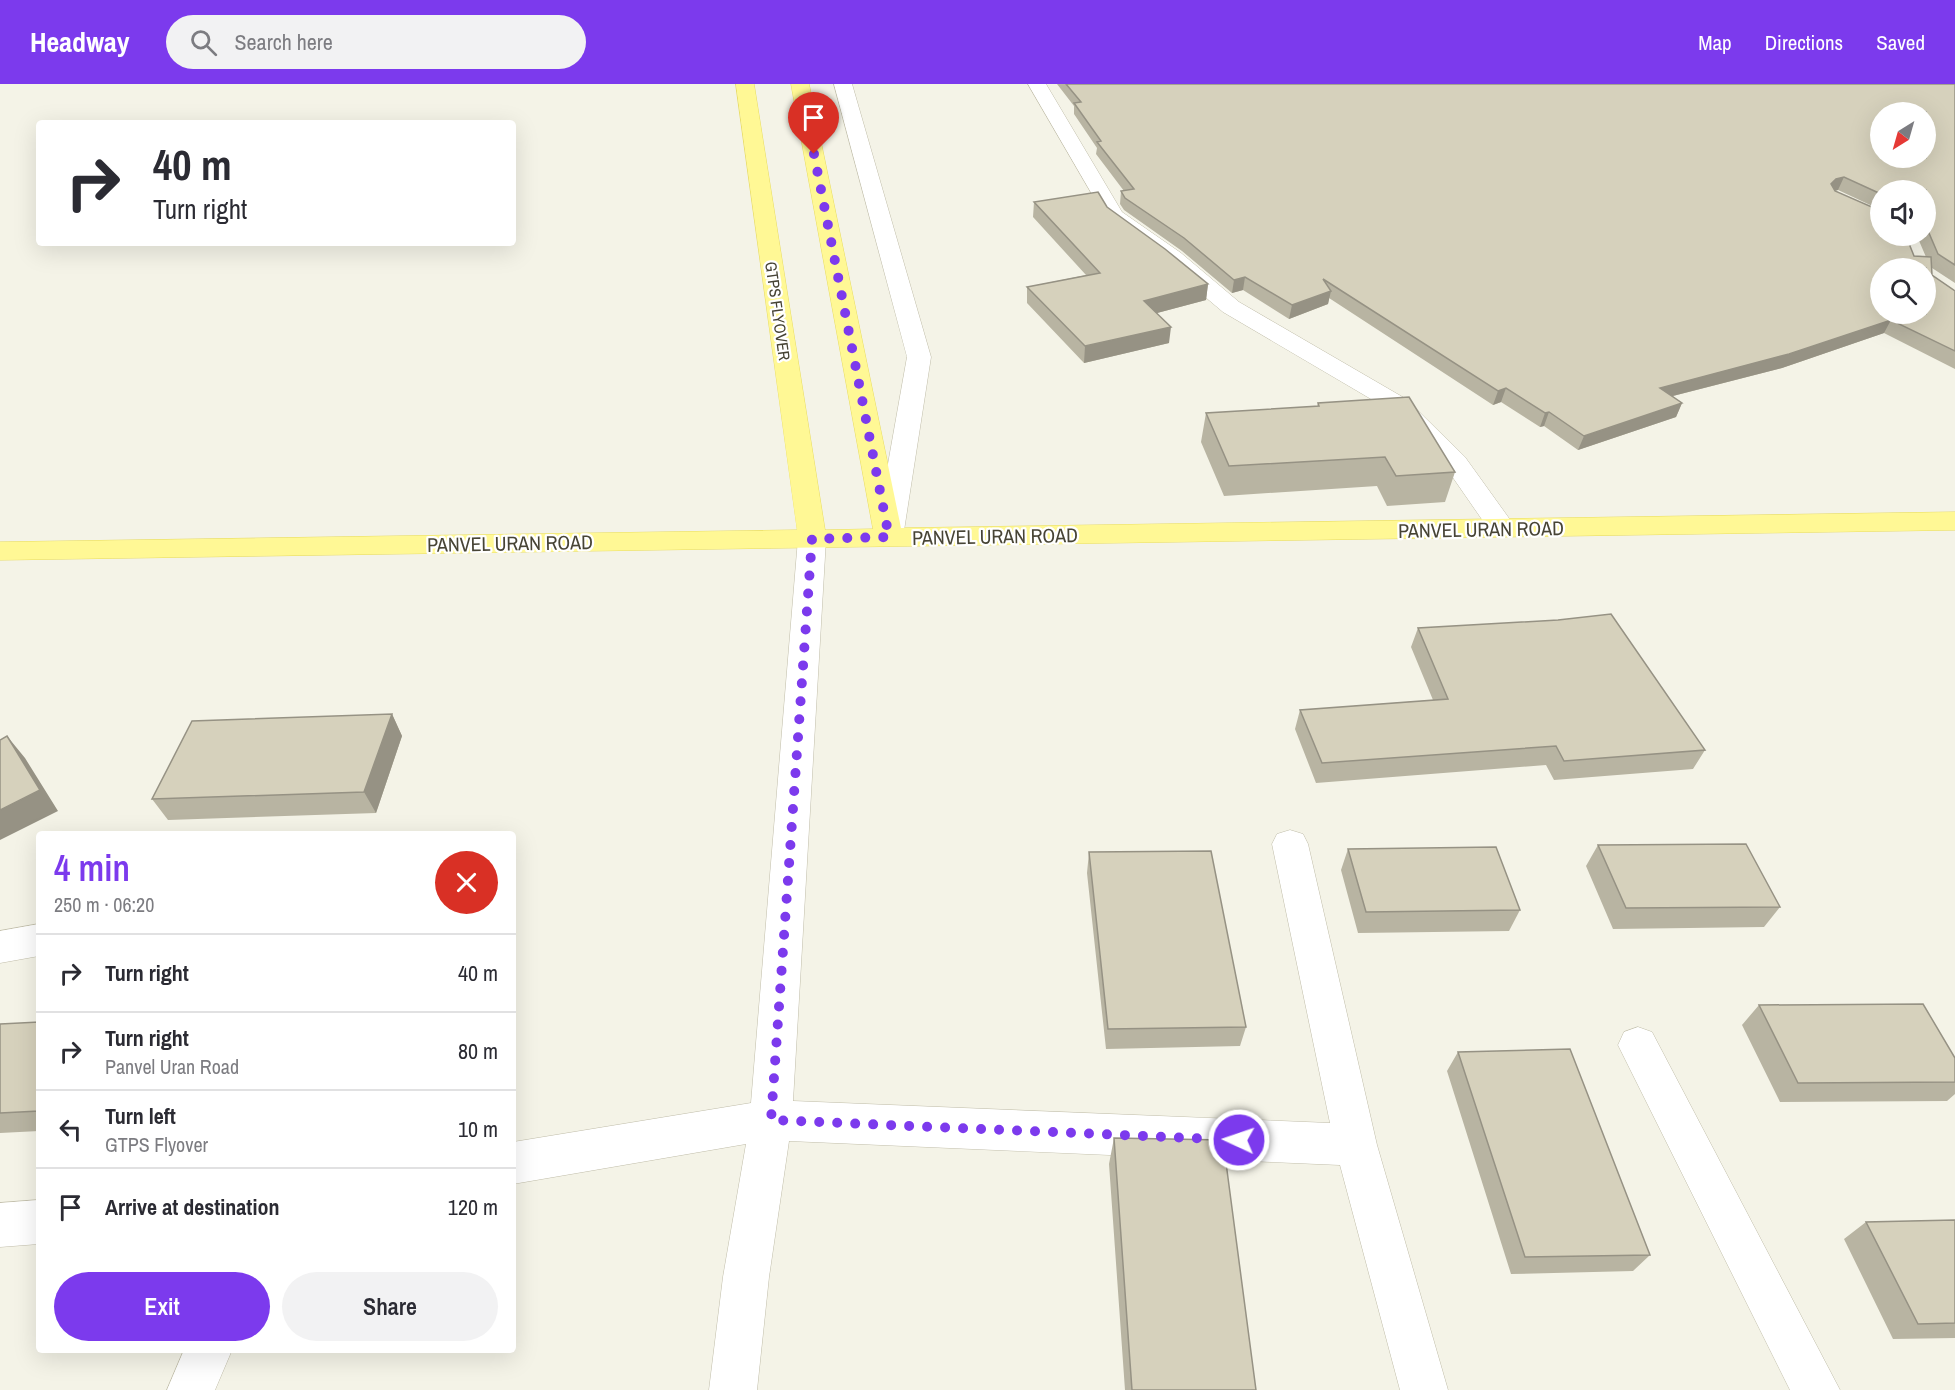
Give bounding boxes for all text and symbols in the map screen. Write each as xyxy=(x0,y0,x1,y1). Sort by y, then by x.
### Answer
search box xyxy=(166,15,586,69)
text: Headway xyxy=(30,23,130,61)
icon: search xyxy=(187,26,220,59)
text: Search here xyxy=(235,27,333,57)
text: Map xyxy=(1698,28,1732,57)
text: Directions xyxy=(1765,28,1843,57)
text: Saved xyxy=(1876,28,1925,57)
pin xyxy=(788,92,839,154)
icon: arrive xyxy=(797,101,830,134)
north arrow xyxy=(1870,102,1936,168)
map controls xyxy=(1870,102,1936,324)
text: 40 m xyxy=(153,137,232,193)
icon: right xyxy=(54,144,132,222)
button: sound xyxy=(1870,180,1936,246)
text: Turn right xyxy=(153,191,247,227)
button: search xyxy=(1870,258,1936,324)
street label: GTPS FLYOVER xyxy=(760,260,796,362)
street label: PANVEL URAN ROAD xyxy=(1398,514,1564,544)
street label: PANVEL URAN ROAD xyxy=(912,521,1078,551)
street label: PANVEL URAN ROAD xyxy=(427,528,593,558)
text: 4 min xyxy=(54,844,130,892)
button: close xyxy=(435,851,498,914)
text: 250 m · 06:20 xyxy=(54,891,154,918)
icon: right xyxy=(54,957,87,990)
text: Turn right xyxy=(105,958,189,988)
text: 40 m xyxy=(458,958,498,988)
text: Turn right xyxy=(105,1023,189,1053)
icon: right xyxy=(54,1035,87,1068)
text: 80 m xyxy=(458,1036,498,1066)
text: Panvel Uran Road xyxy=(105,1053,239,1080)
text: Turn left xyxy=(105,1101,176,1131)
position arrow xyxy=(1207,1108,1271,1172)
icon: left xyxy=(54,1113,87,1146)
text: 10 m xyxy=(458,1114,498,1144)
text: GTPS Flyover xyxy=(105,1131,208,1158)
icon: arrive xyxy=(54,1191,87,1224)
text: Arrive at destination xyxy=(105,1192,279,1222)
text: 120 m xyxy=(448,1192,498,1222)
button: Exit xyxy=(54,1272,270,1341)
button: Share xyxy=(282,1272,498,1341)

